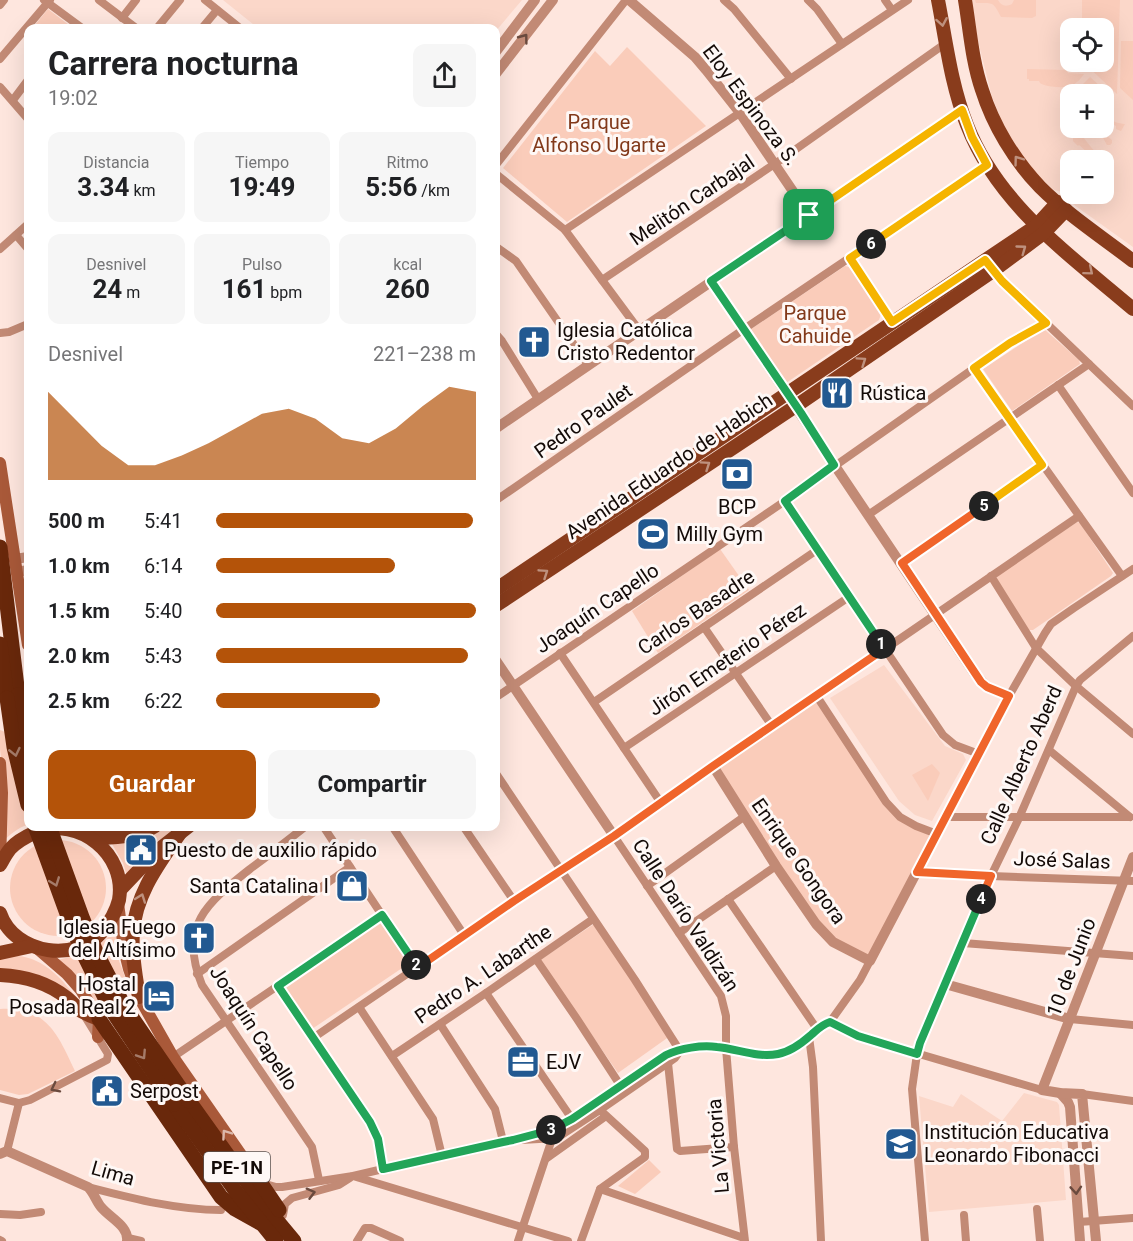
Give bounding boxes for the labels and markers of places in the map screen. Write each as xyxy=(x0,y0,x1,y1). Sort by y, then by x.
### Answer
pin xyxy=(783,189,834,240)
pin: 6 xyxy=(856,229,886,259)
place label: Iglesia Católica Cristo Redentor xyxy=(557,318,695,365)
church icon: Iglesia Católica Cristo Redentor xyxy=(516,324,552,360)
restaurant icon: Rústica xyxy=(819,375,855,411)
place label: Rústica xyxy=(860,381,926,405)
bank icon: BCP xyxy=(719,456,755,492)
pin: 5 xyxy=(969,491,999,521)
place label: BCP xyxy=(718,495,756,519)
sports icon: Milly Gym xyxy=(635,516,671,552)
place label: Milly Gym xyxy=(676,522,763,546)
pin: 1 xyxy=(866,629,896,659)
public building icon: Puesto de auxilio rápido xyxy=(123,832,159,868)
place label: Puesto de auxilio rápido xyxy=(164,838,377,862)
shop icon: Santa Catalina I xyxy=(334,868,370,904)
place label: Santa Catalina I xyxy=(189,874,329,898)
pin: 4 xyxy=(966,884,996,914)
place label: Iglesia Fuego del Altísimo xyxy=(58,915,176,962)
church icon: Iglesia Fuego del Altísimo xyxy=(181,920,217,956)
pin: 2 xyxy=(401,950,431,980)
place label: Hostal Posada Real 2 xyxy=(9,972,136,1019)
hotel icon: Hostal Posada Real 2 xyxy=(141,978,177,1014)
office icon: EJV xyxy=(505,1044,541,1080)
place label: EJV xyxy=(546,1050,581,1074)
public building icon: Serpost xyxy=(89,1073,125,1109)
place label: Serpost xyxy=(130,1079,199,1103)
pin: 3 xyxy=(536,1115,566,1145)
place label: Institución Educativa Leonardo Fibonacci xyxy=(924,1120,1109,1167)
school or university icon: Institución Educativa Leonardo Fibonacci xyxy=(883,1126,919,1162)

